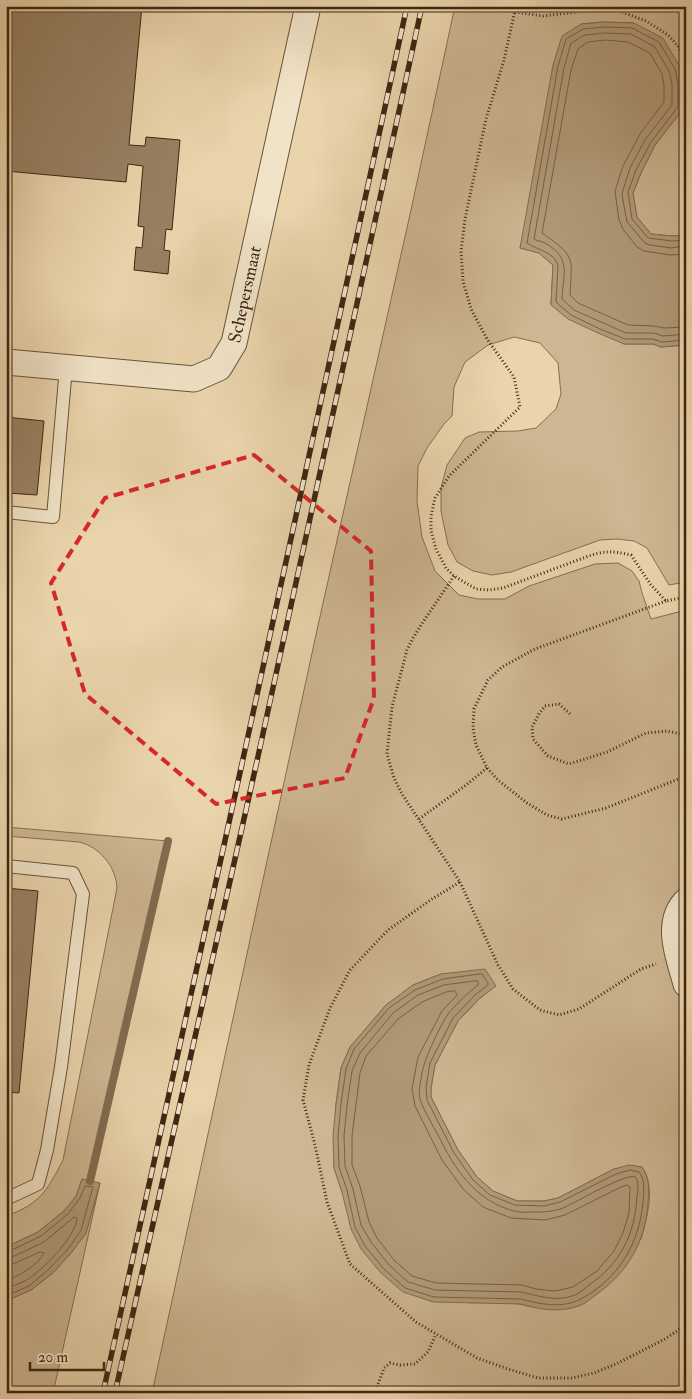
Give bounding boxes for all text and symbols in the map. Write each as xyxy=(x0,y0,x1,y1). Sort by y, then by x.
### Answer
street label: Schepersmaat xyxy=(223,244,267,345)
scale bar xyxy=(30,1339,104,1371)
text: 20 m xyxy=(38,1348,68,1367)

